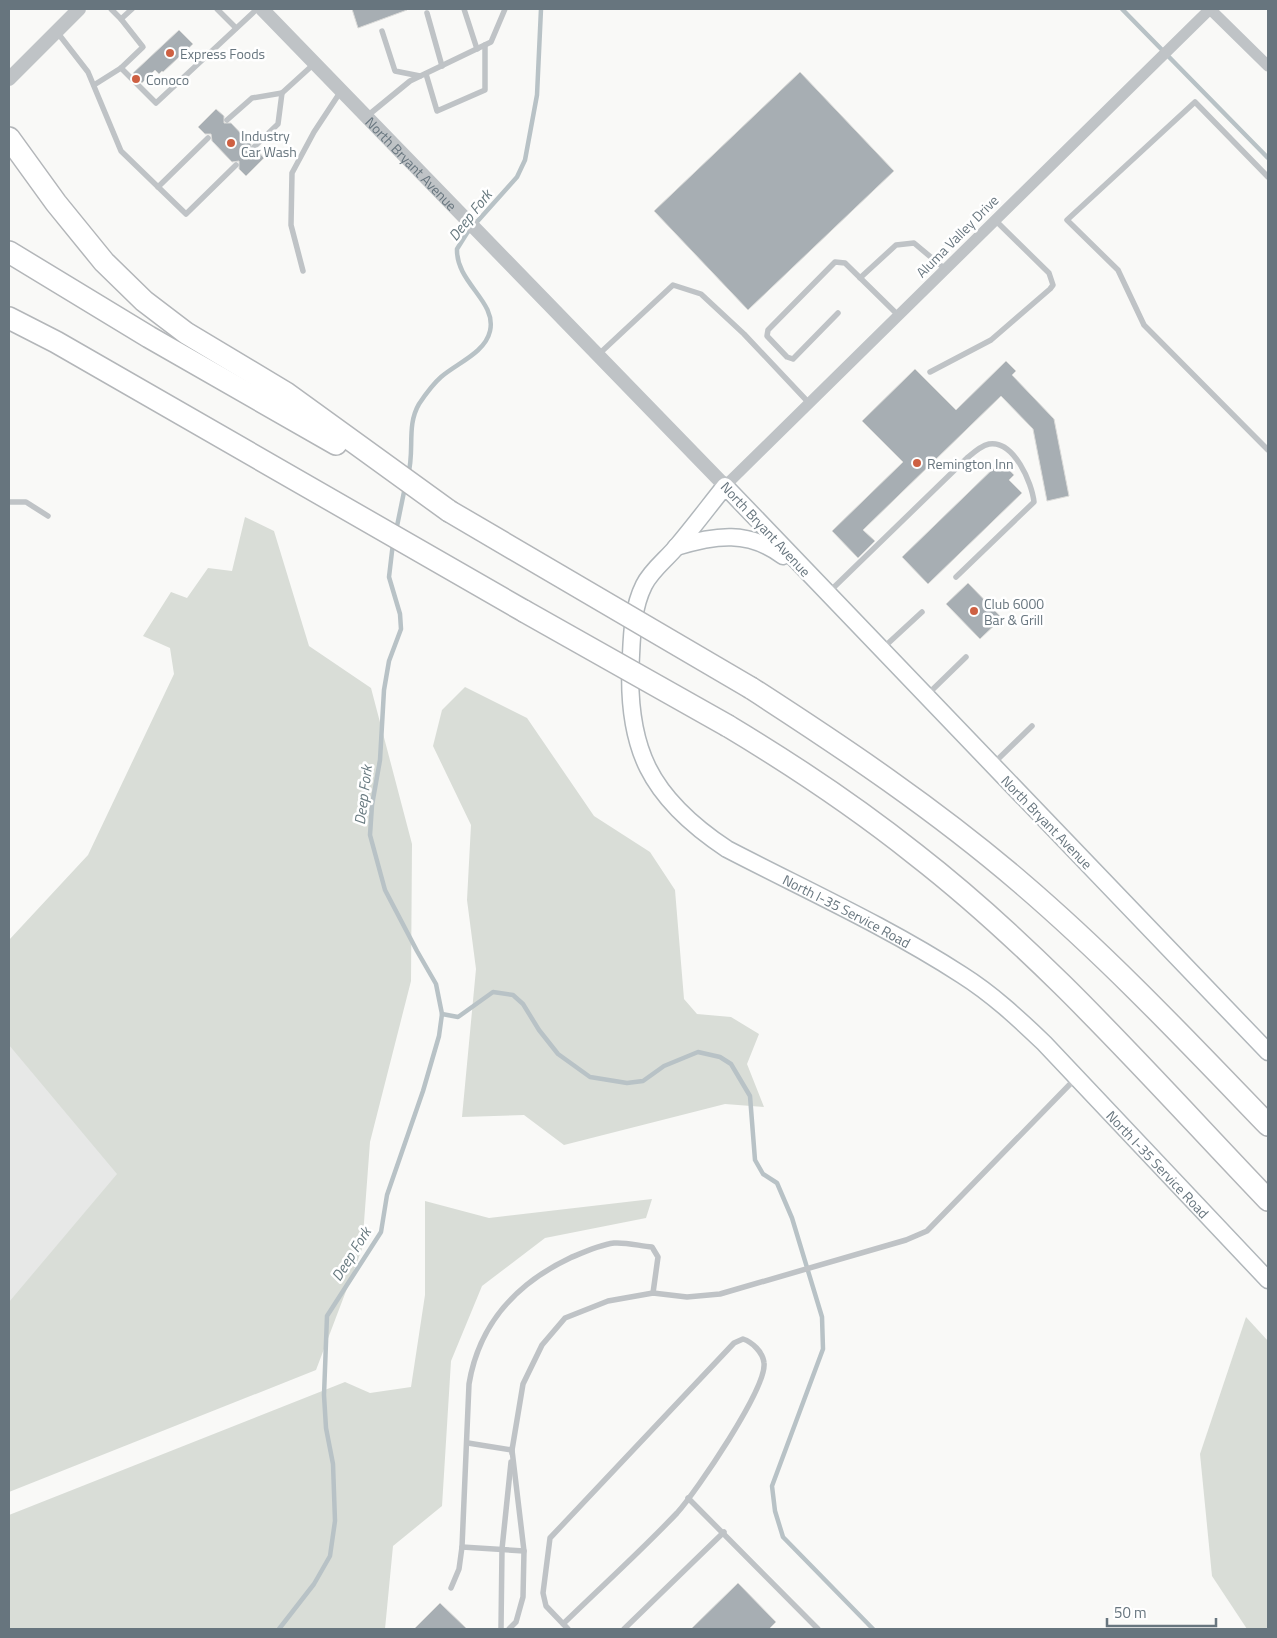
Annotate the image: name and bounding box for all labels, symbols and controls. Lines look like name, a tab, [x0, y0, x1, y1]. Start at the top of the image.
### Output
place label: Express Foods	[180, 43, 265, 64]
marker: Express Foods	[164, 47, 176, 59]
place label: Conoco	[146, 69, 189, 90]
marker: Conoco	[130, 73, 142, 85]
street label: North Bryant Avenue	[361, 112, 462, 215]
place label: Industry Car Wash	[241, 125, 297, 162]
marker: Industry Car Wash	[225, 137, 237, 149]
water label: Deep Fork	[443, 183, 499, 246]
street label: Aluma Valley Drive	[911, 190, 1003, 282]
place label: Remington Inn	[927, 453, 1013, 474]
marker: Remington Inn	[911, 457, 923, 469]
street label: North Bryant Avenue	[716, 477, 816, 581]
place label: Club 6000 Bar & Grill	[984, 593, 1044, 630]
marker: Club 6000 Bar & Grill	[968, 605, 980, 617]
water label: Deep Fork	[348, 762, 378, 826]
street label: North Bryant Avenue	[997, 770, 1097, 874]
street label: North I-35 Service Road	[779, 869, 915, 952]
street label: North I-35 Service Road	[1102, 1105, 1214, 1222]
water label: Deep Fork	[325, 1221, 378, 1285]
scale bar	[1107, 1596, 1216, 1628]
text: 50 m	[1114, 1601, 1147, 1624]

